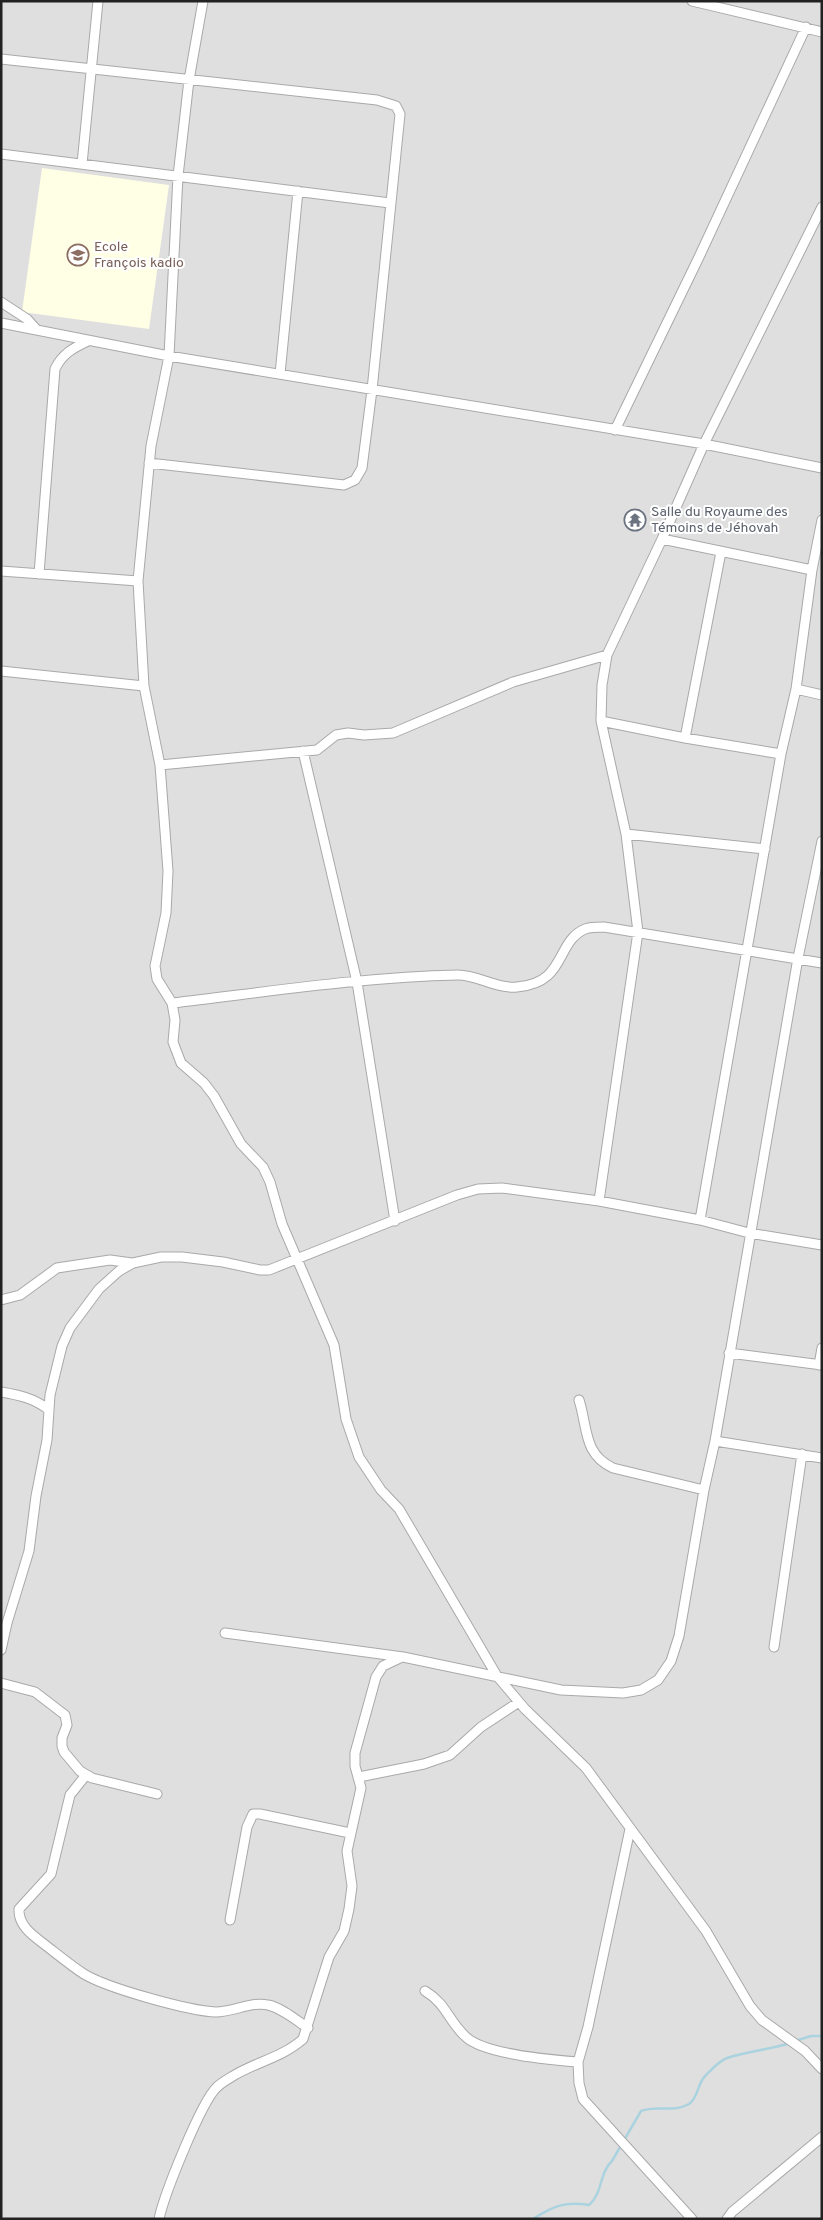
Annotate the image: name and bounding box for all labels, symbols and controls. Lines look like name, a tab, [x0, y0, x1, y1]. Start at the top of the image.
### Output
place label: Ecole François kadio	[94, 239, 184, 272]
school or university icon: Ecole François kadio	[66, 243, 90, 267]
place label: Salle du Royaume des Témoins de Jéhovah	[651, 504, 788, 537]
temple icon: Salle du Royaume des Témoins de Jéhovah	[623, 508, 647, 532]

